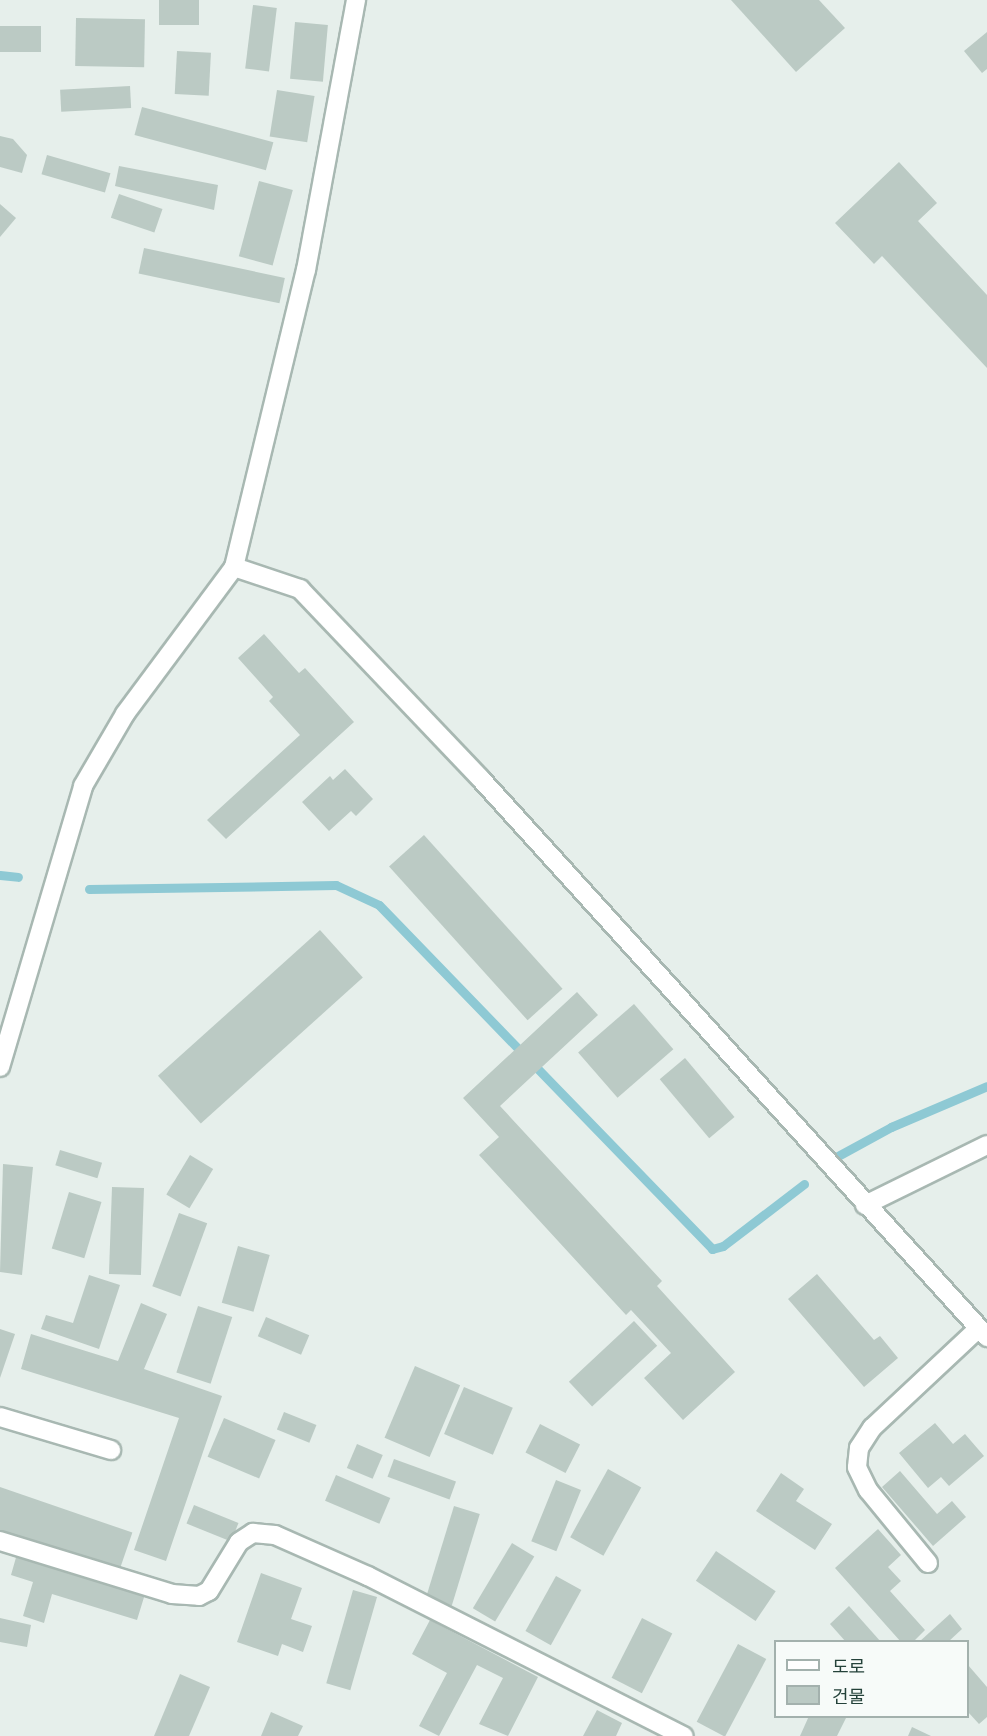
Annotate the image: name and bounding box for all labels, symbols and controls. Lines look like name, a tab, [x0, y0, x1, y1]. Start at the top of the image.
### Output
legend	[774, 1640, 969, 1718]
text: 도로	[832, 1656, 865, 1677]
text: 건물	[832, 1686, 865, 1707]

